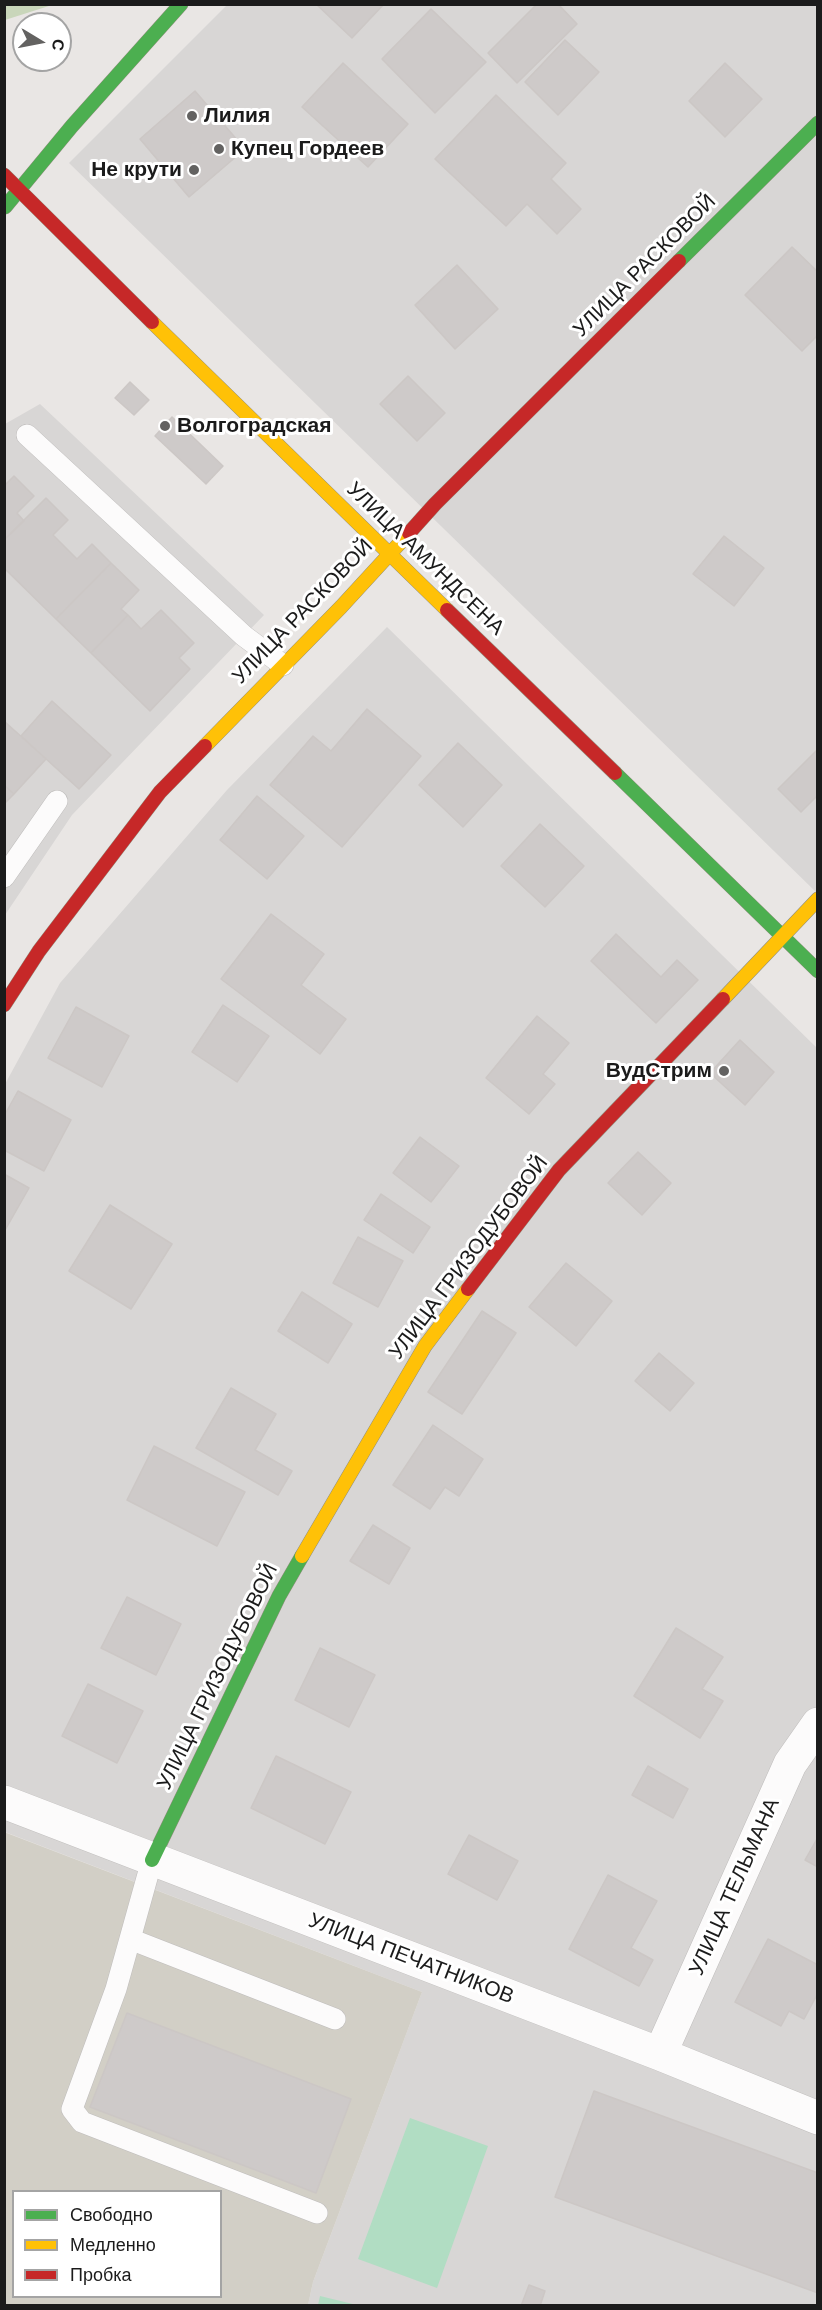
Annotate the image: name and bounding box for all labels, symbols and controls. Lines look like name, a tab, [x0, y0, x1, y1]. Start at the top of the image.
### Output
north arrow	[12, 12, 72, 72]
text: С	[49, 38, 68, 52]
place label: Лилия	[204, 103, 270, 129]
marker: Лилия	[185, 109, 199, 123]
place label: Купец Гордеев	[231, 136, 384, 162]
marker: Купец Гордеев	[212, 142, 226, 156]
place label: Не крути	[91, 157, 182, 183]
marker: Не крути	[187, 163, 201, 177]
street label: УЛИЦА РАСКОВОЙ	[568, 189, 722, 343]
place label: Волгоградская	[177, 413, 332, 439]
marker: Волгоградская	[158, 419, 172, 433]
street label: УЛИЦА АМУНДСЕНА	[341, 477, 509, 641]
street label: УЛИЦА РАСКОВОЙ	[228, 534, 378, 690]
place label: ВудСтрим	[606, 1058, 712, 1084]
marker: ВудСтрим	[717, 1064, 731, 1078]
street label: УЛИЦА ГРИЗОДУБОВОЙ	[384, 1151, 554, 1365]
street label: УЛИЦА ГРИЗОДУБОВОЙ	[152, 1560, 284, 1794]
street label: УЛИЦА ТЕЛЬМАНА	[685, 1794, 785, 1980]
street label: УЛИЦА ПЕЧАТНИКОВ	[305, 1908, 517, 2010]
legend	[12, 2190, 222, 2298]
text: Свободно	[70, 2205, 153, 2225]
text: Медленно	[70, 2235, 156, 2255]
text: Пробка	[70, 2265, 132, 2285]

